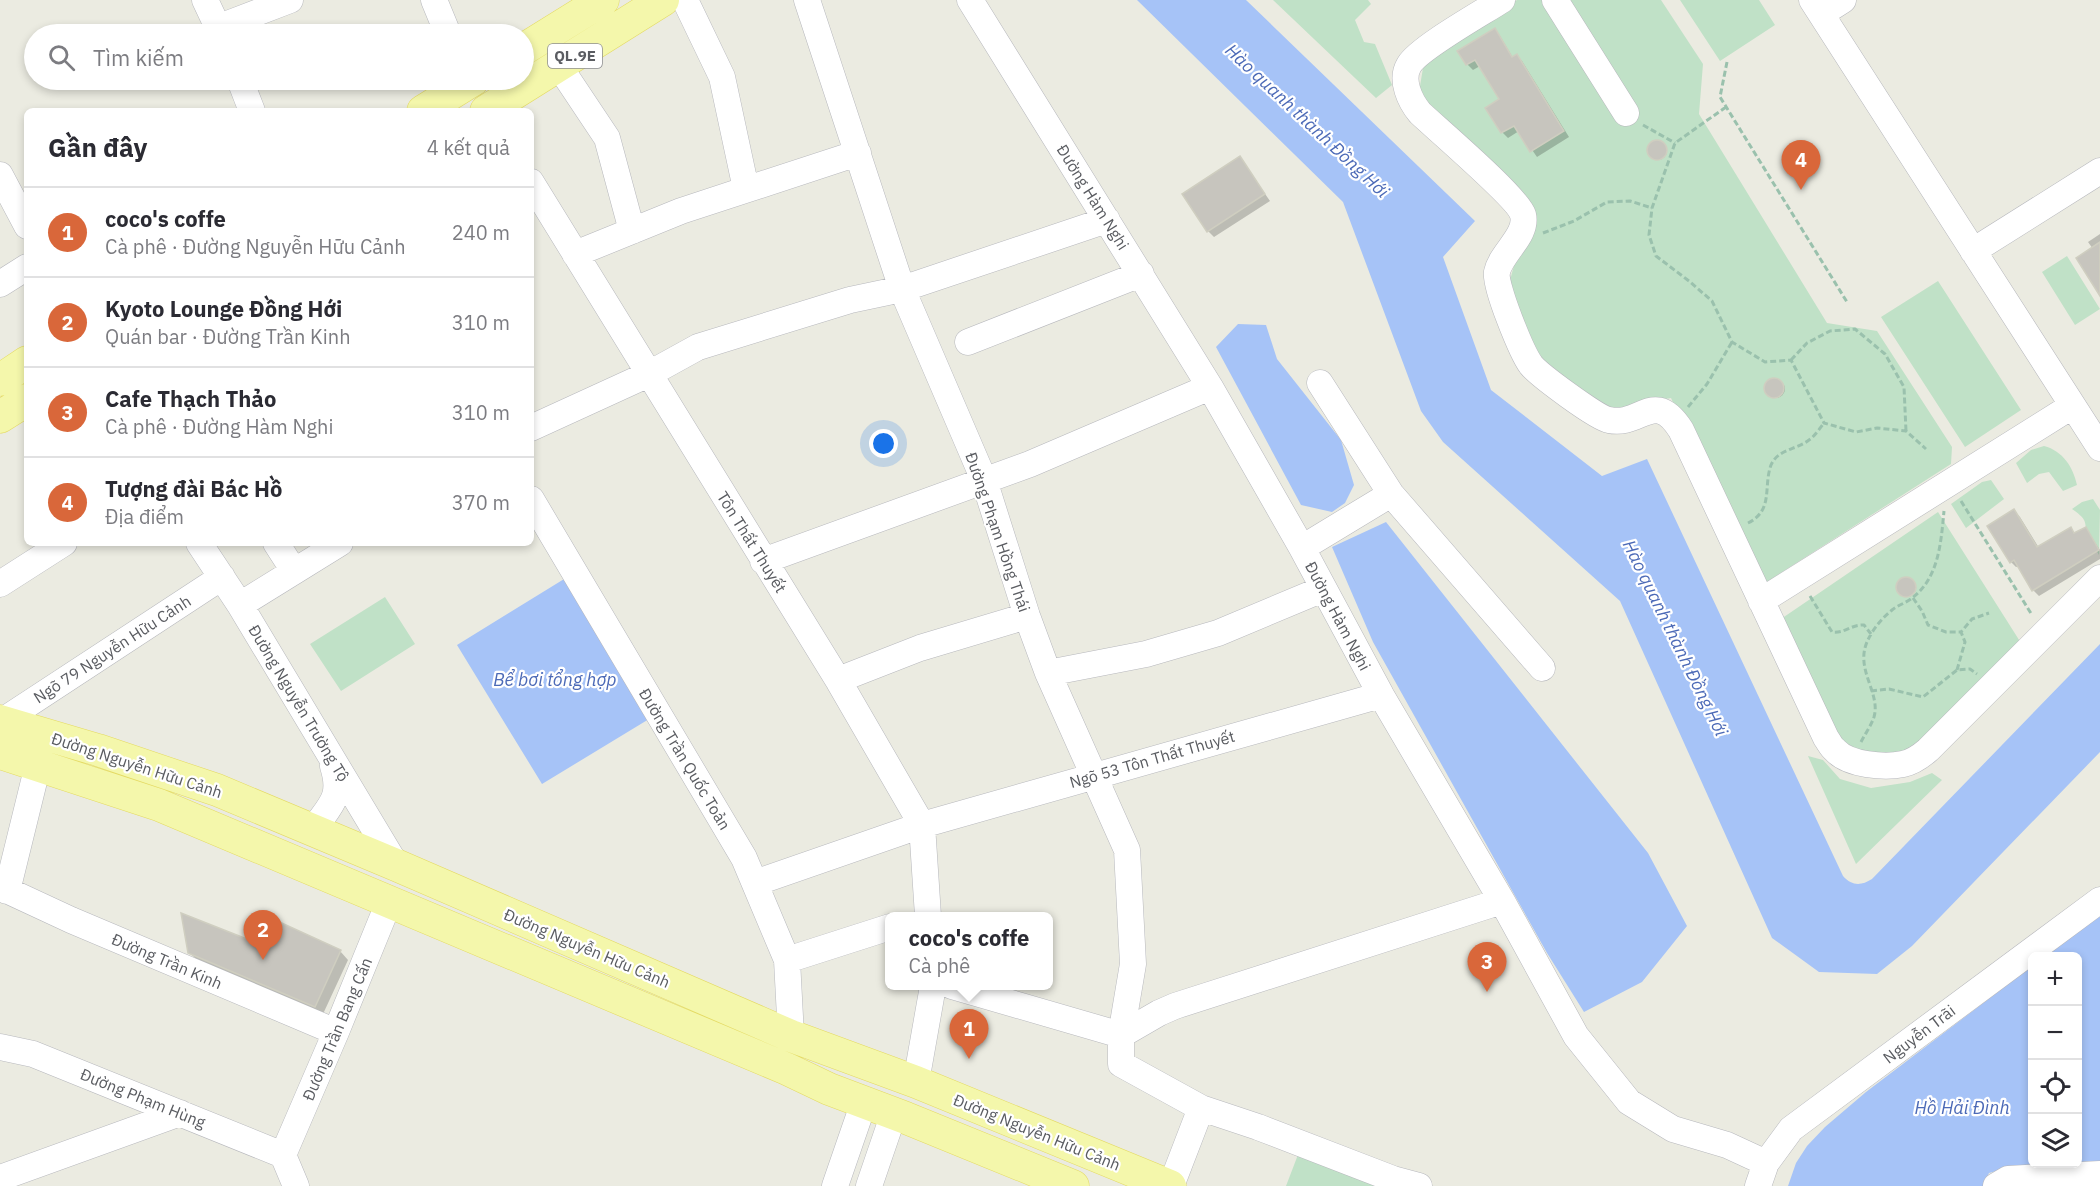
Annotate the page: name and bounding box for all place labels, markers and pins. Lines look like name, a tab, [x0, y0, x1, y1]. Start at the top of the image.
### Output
pin: 4	[1782, 140, 1820, 190]
pin: 2	[244, 910, 282, 960]
pin: 3	[1468, 942, 1506, 992]
pin: 1	[950, 1010, 988, 1059]

